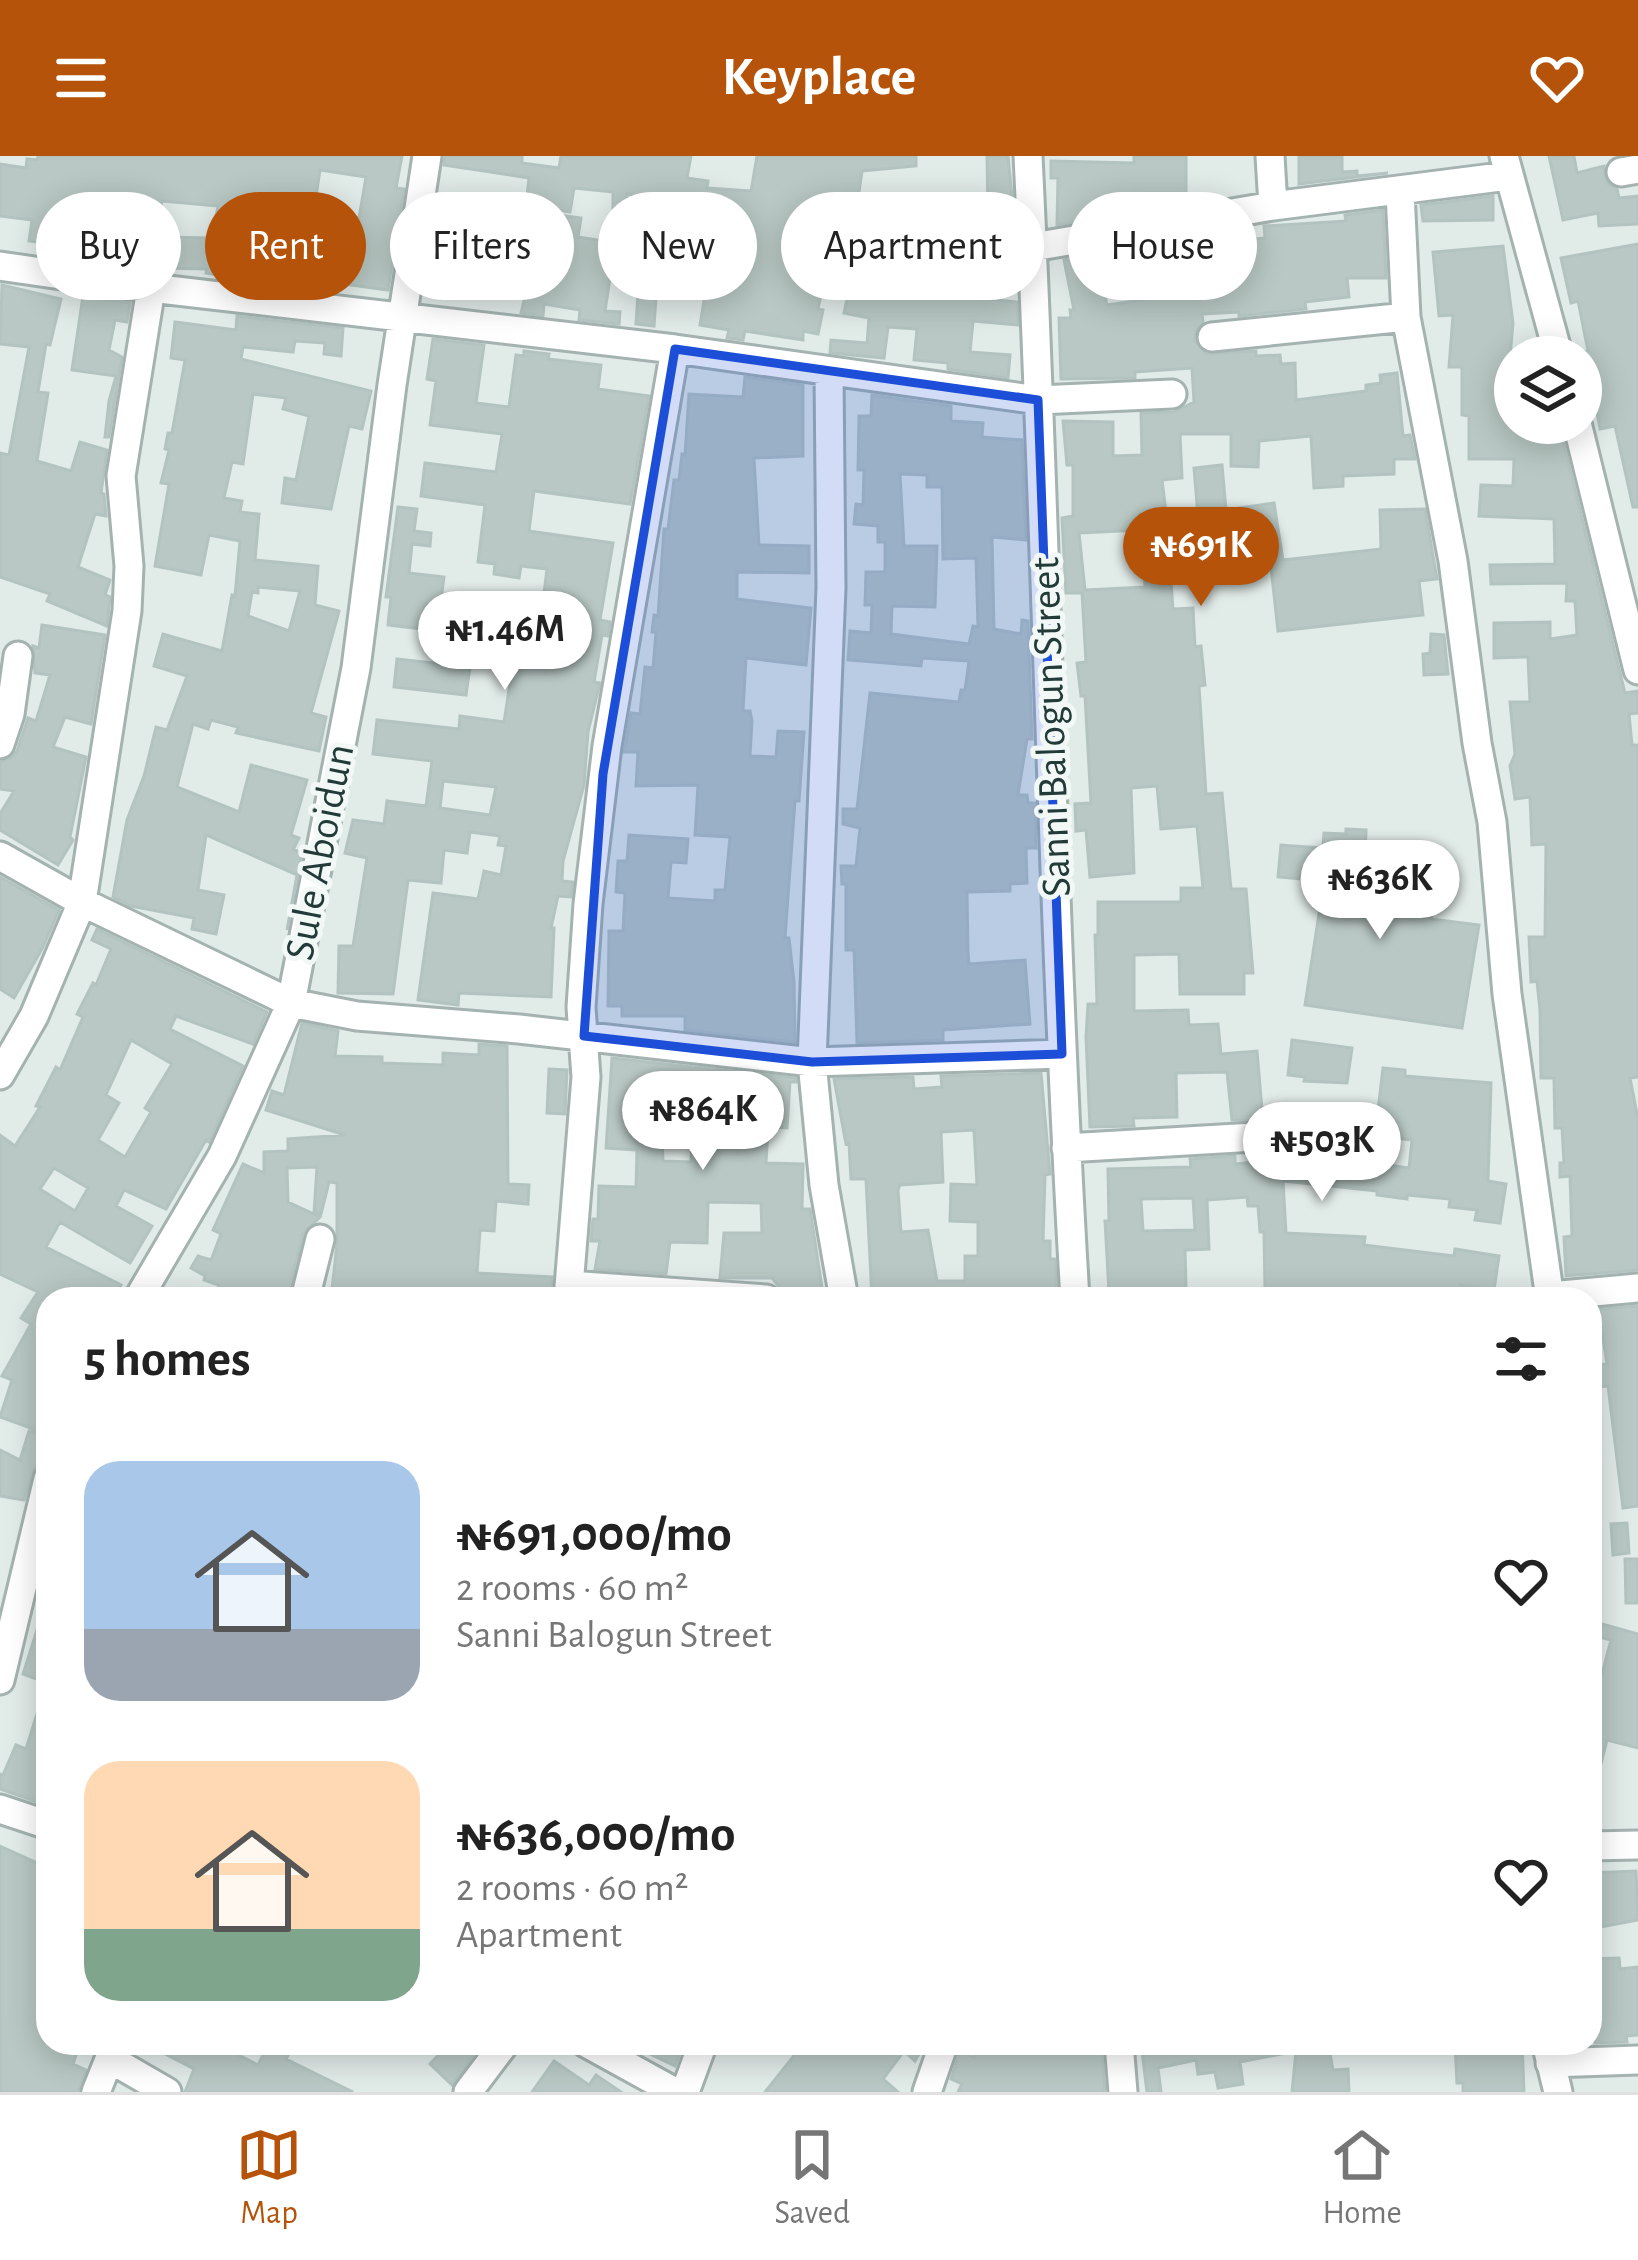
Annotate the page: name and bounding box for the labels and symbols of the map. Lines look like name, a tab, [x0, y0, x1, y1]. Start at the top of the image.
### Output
pin: ₦691K	[1117, 507, 1285, 609]
street label: Sanni Balogun Street	[1024, 556, 1078, 898]
pin: ₦1.46M	[407, 591, 603, 693]
street label: Sule Aboidun	[278, 741, 362, 963]
pin: ₦636K	[1296, 840, 1464, 942]
pin: ₦864K	[619, 1071, 787, 1173]
pin: ₦503K	[1238, 1102, 1406, 1204]

